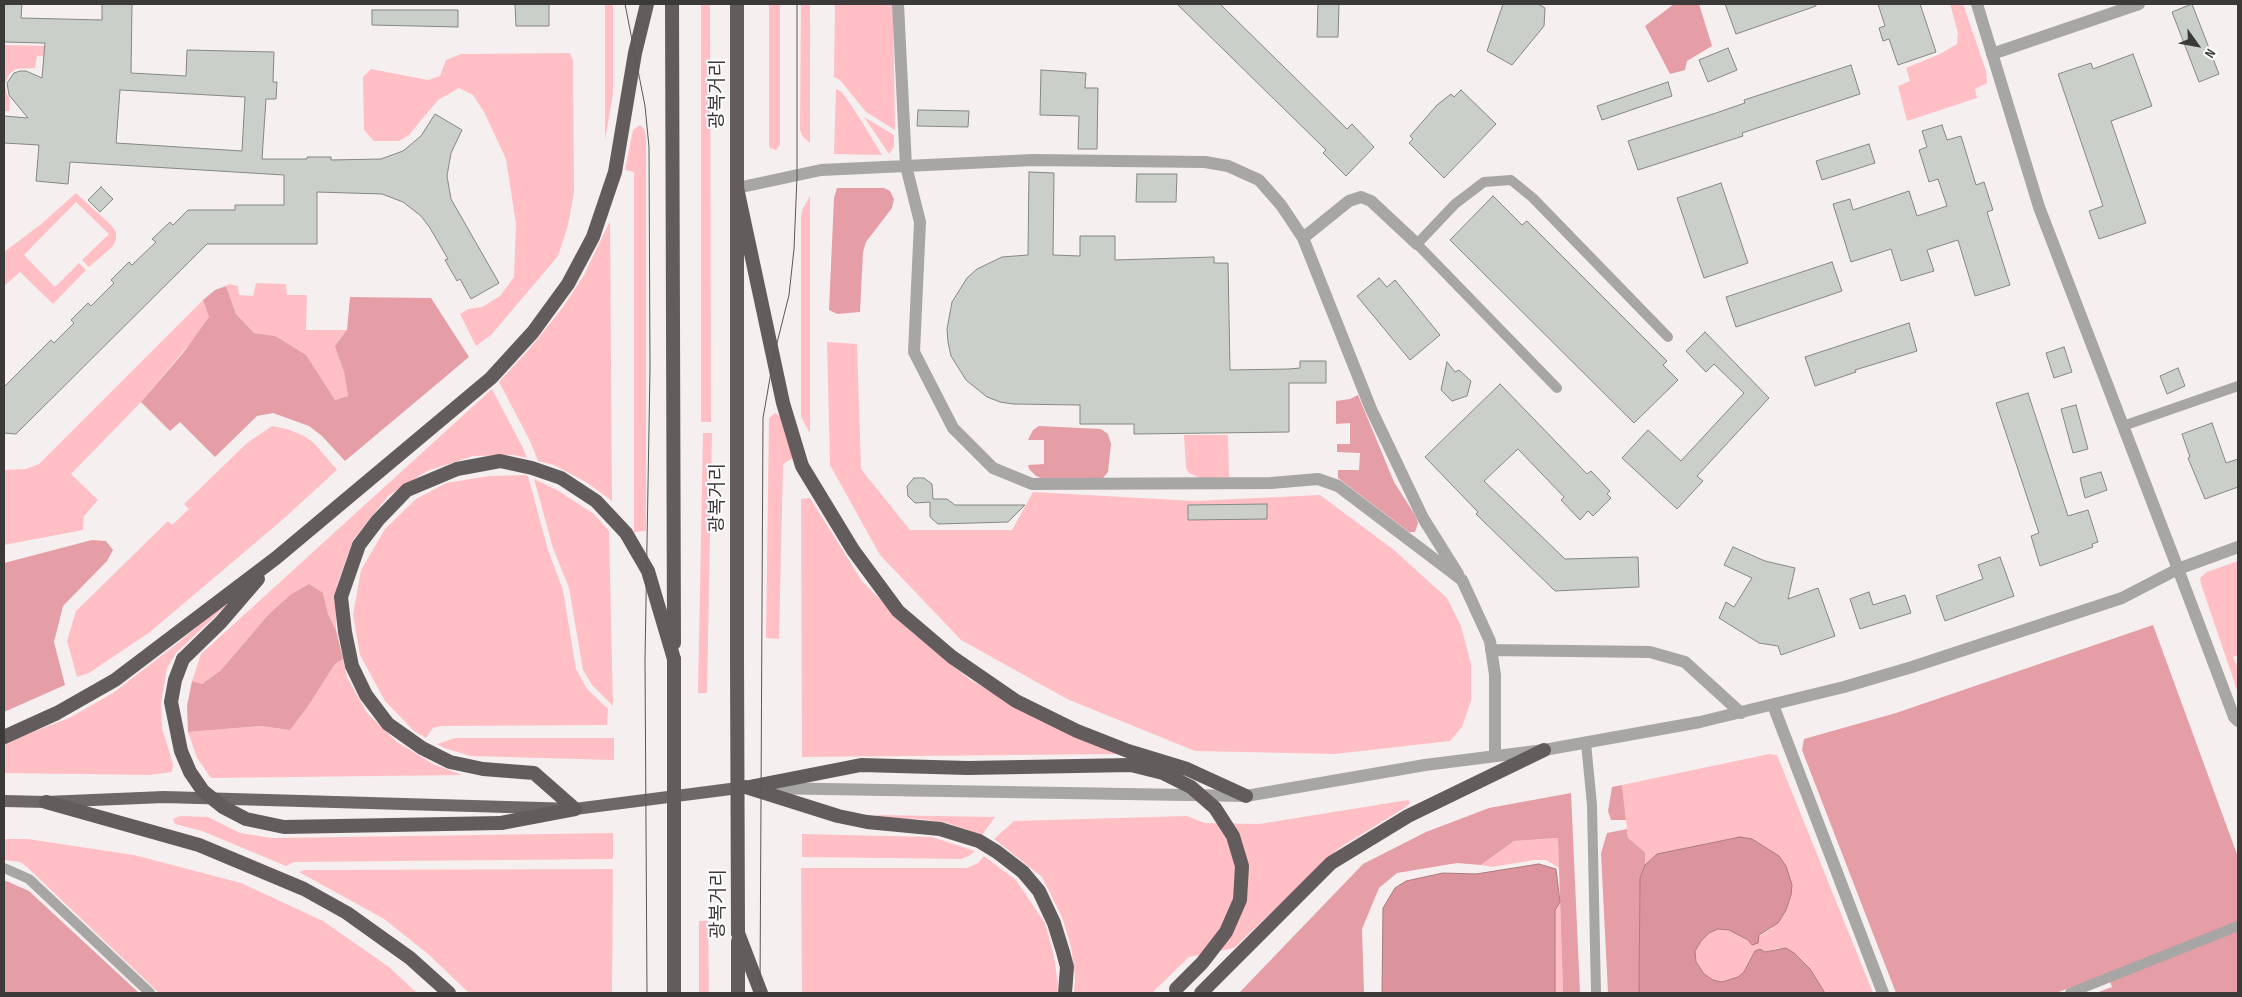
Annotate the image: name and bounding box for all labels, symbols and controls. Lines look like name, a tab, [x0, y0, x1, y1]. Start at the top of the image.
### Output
north arrow	[2172, 20, 2222, 70]
text: N	[2201, 46, 2219, 61]
street label: 광복거리	[707, 59, 729, 129]
street label: 광복거리	[707, 463, 729, 533]
street label: 광복거리	[708, 869, 730, 939]

